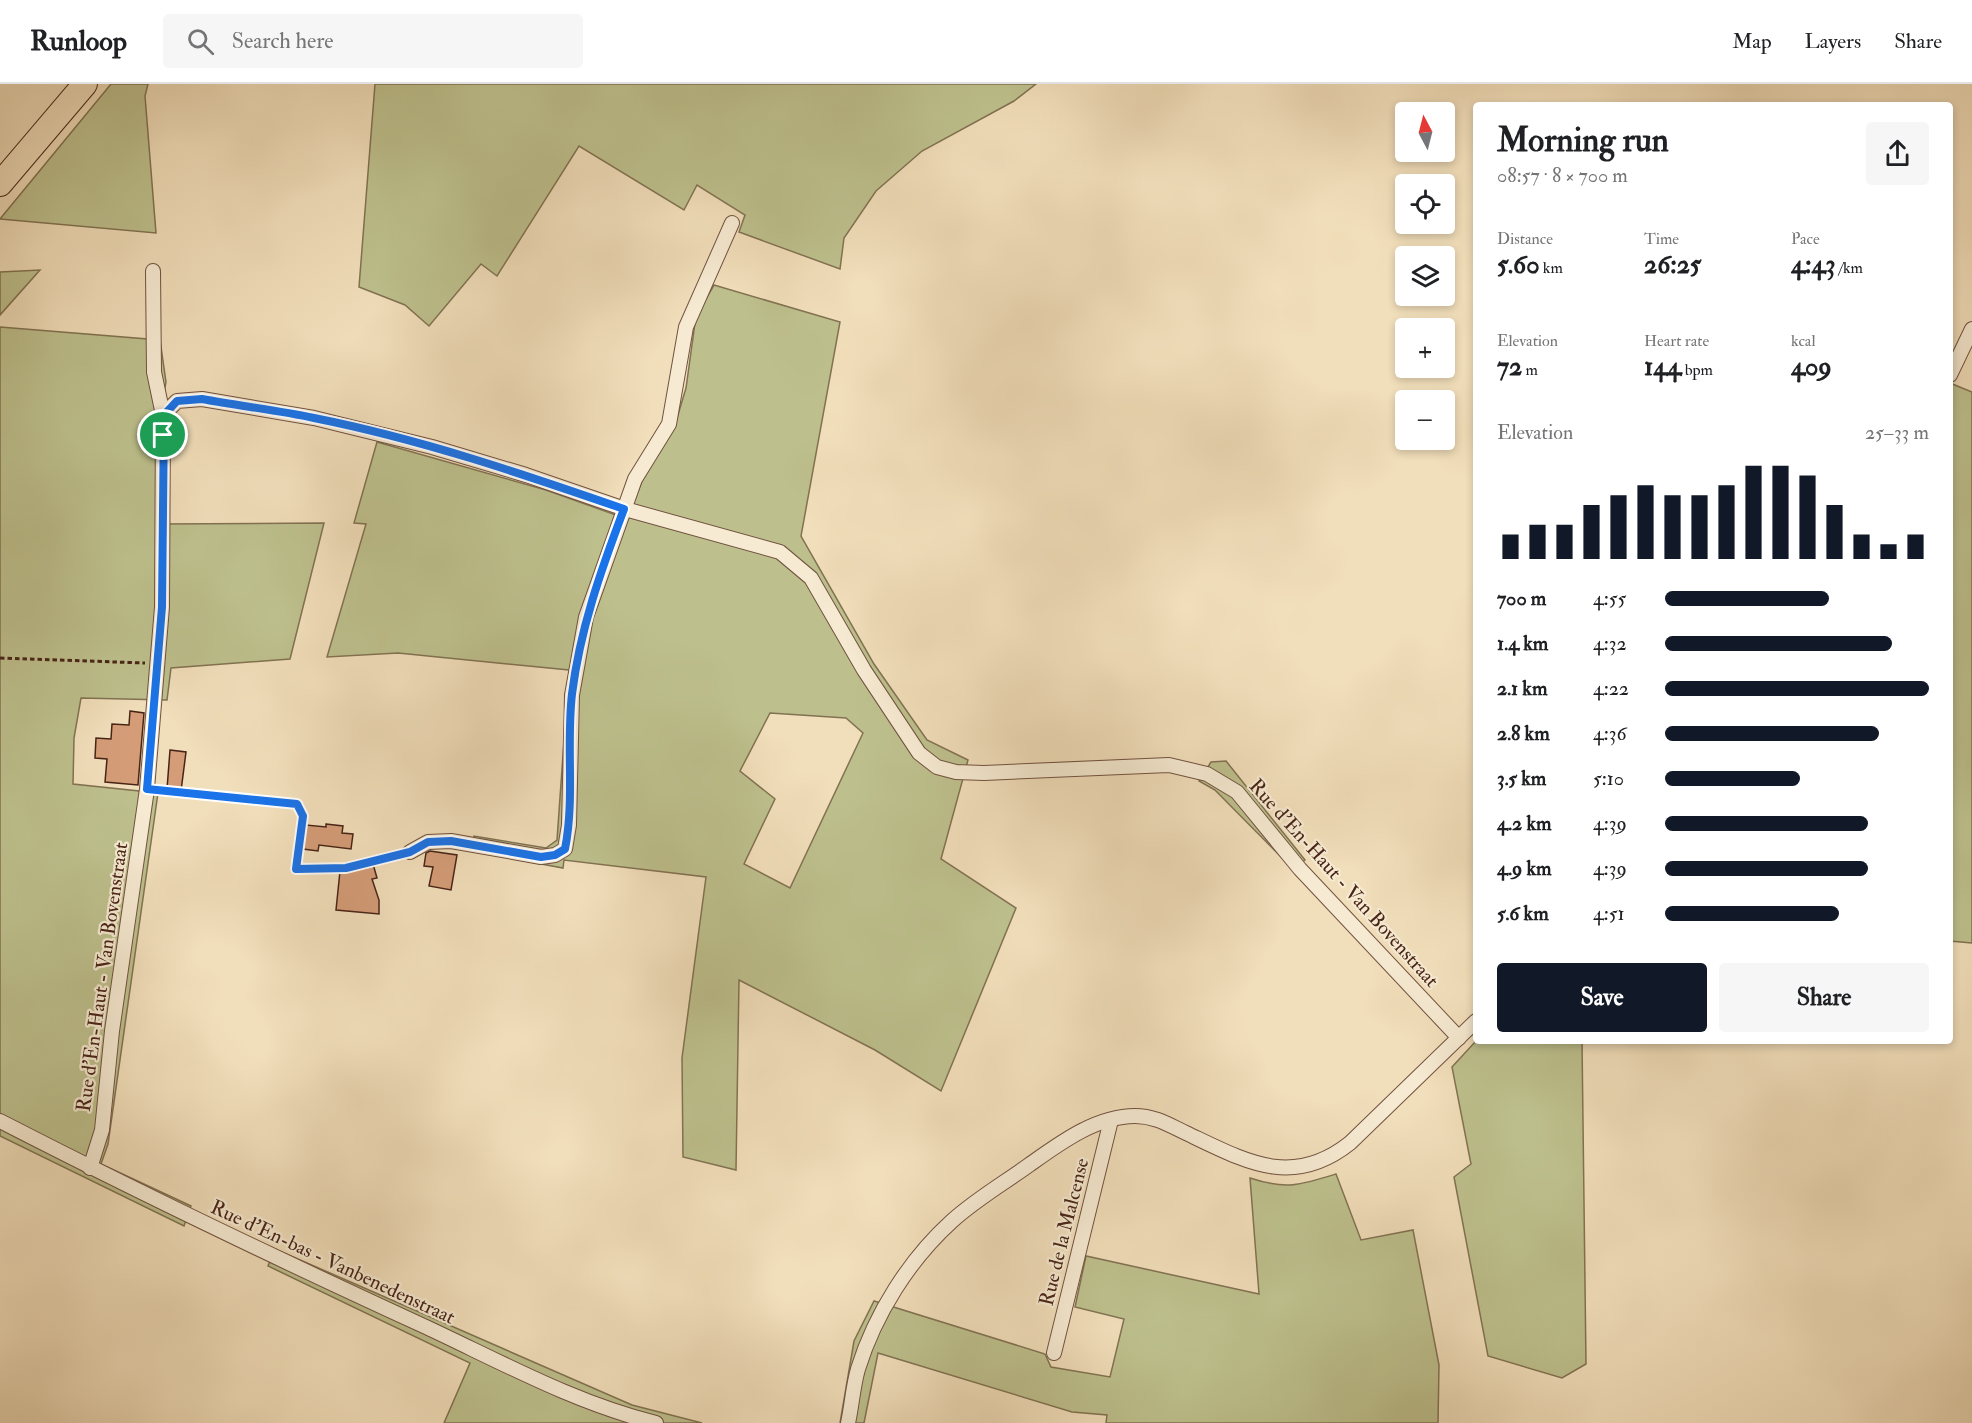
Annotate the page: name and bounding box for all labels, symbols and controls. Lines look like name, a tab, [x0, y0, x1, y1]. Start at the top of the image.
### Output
search box	[163, 14, 583, 68]
text: Runloop	[30, 24, 127, 59]
icon: search	[184, 25, 217, 58]
text: Search here	[232, 27, 334, 55]
text: Map	[1732, 28, 1772, 55]
text: Layers	[1805, 28, 1861, 55]
text: Share	[1894, 28, 1942, 55]
north arrow	[1395, 102, 1455, 162]
map controls	[1395, 102, 1455, 450]
text: Morning run	[1497, 120, 1669, 161]
button: share	[1866, 122, 1929, 185]
text: 08:57 · 8 × 700 m	[1497, 163, 1628, 188]
button: locate	[1395, 174, 1455, 234]
text: Distance	[1497, 229, 1553, 249]
text: Time	[1644, 229, 1679, 249]
text: Pace	[1791, 229, 1820, 249]
button: layers	[1395, 246, 1455, 306]
text: 5.60	[1497, 249, 1539, 281]
text: 26:25	[1644, 249, 1701, 281]
text: 4:43	[1791, 249, 1835, 281]
text: km	[1539, 258, 1563, 278]
text: /km	[1835, 258, 1863, 278]
button: +	[1395, 318, 1455, 378]
text: Elevation	[1497, 331, 1558, 351]
text: Heart rate	[1644, 331, 1709, 351]
text: kcal	[1791, 331, 1816, 351]
text: 72	[1497, 351, 1522, 383]
text: 144	[1644, 351, 1681, 383]
text: 409	[1791, 351, 1832, 383]
text: m	[1522, 360, 1538, 380]
text: bpm	[1681, 360, 1713, 380]
button: −	[1395, 390, 1455, 450]
pin	[137, 409, 188, 460]
icon: arrive	[146, 418, 179, 451]
text: Elevation	[1497, 420, 1573, 445]
text: 25–33 m	[1865, 420, 1929, 445]
text: 700 m	[1497, 586, 1546, 611]
text: 4:55	[1593, 586, 1626, 611]
text: 1.4 km	[1497, 631, 1548, 656]
text: 4:32	[1593, 631, 1627, 656]
text: 2.1 km	[1497, 676, 1547, 701]
text: 4:22	[1593, 676, 1629, 701]
text: 2.8 km	[1497, 721, 1550, 746]
text: 4:36	[1593, 721, 1627, 746]
text: 3.5 km	[1497, 766, 1546, 791]
text: 5:10	[1593, 766, 1624, 791]
street label: Rue d'En-Haut - Van Bovenstraat	[1244, 774, 1445, 993]
text: 4.2 km	[1497, 811, 1551, 836]
text: 4:39	[1593, 811, 1627, 836]
street label: Rue d'En-Haut - Van Bovenstraat	[71, 840, 133, 1113]
text: 4.9 km	[1497, 856, 1552, 881]
text: 4:39	[1593, 856, 1627, 881]
text: 5.6 km	[1497, 901, 1549, 926]
text: 4:51	[1593, 901, 1625, 926]
button: Save	[1497, 963, 1707, 1032]
button: Share	[1719, 963, 1929, 1032]
street label: Rue de la Malcense	[1034, 1155, 1094, 1309]
street label: Rue d'En-bas - Vanbenedenstraat	[207, 1194, 460, 1330]

